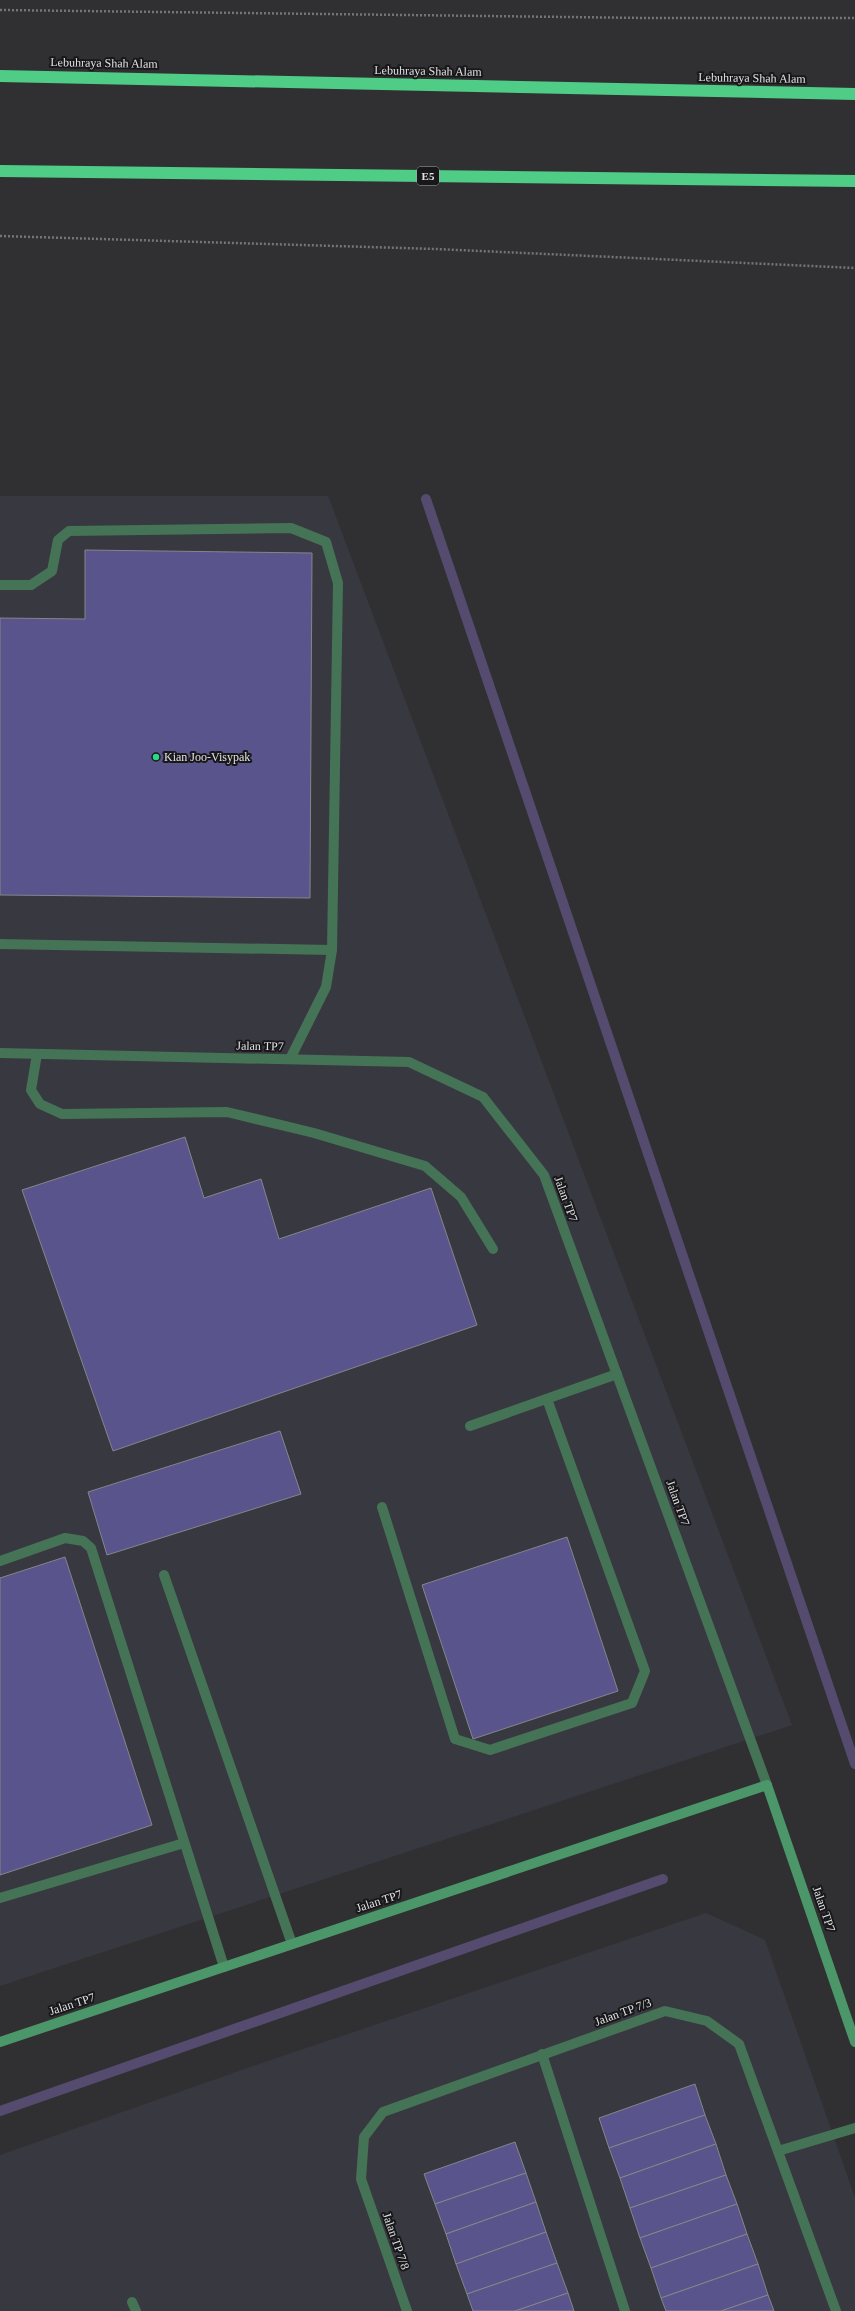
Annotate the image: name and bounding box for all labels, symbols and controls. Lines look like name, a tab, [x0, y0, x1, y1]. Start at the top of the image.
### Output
street label: Lebuhraya Shah Alam	[50, 55, 158, 71]
street label: Lebuhraya Shah Alam	[374, 63, 482, 79]
street label: Lebuhraya Shah Alam	[698, 70, 806, 86]
road number: E5	[417, 167, 439, 185]
place label: Kian Joo-Visypak	[164, 750, 250, 764]
marker: Kian Joo-Visypak	[151, 752, 161, 762]
street label: Jalan TP7	[236, 1039, 284, 1053]
street label: Jalan TP7	[551, 1174, 581, 1224]
street label: Jalan TP7	[663, 1478, 693, 1528]
street label: Jalan TP7	[810, 1884, 838, 1934]
street label: Jalan TP7	[354, 1887, 404, 1915]
street label: Jalan TP7	[47, 1990, 97, 2018]
street label: Jalan TP 7/3	[593, 1995, 653, 2029]
street label: Jalan TP 7/8	[380, 2211, 412, 2271]

